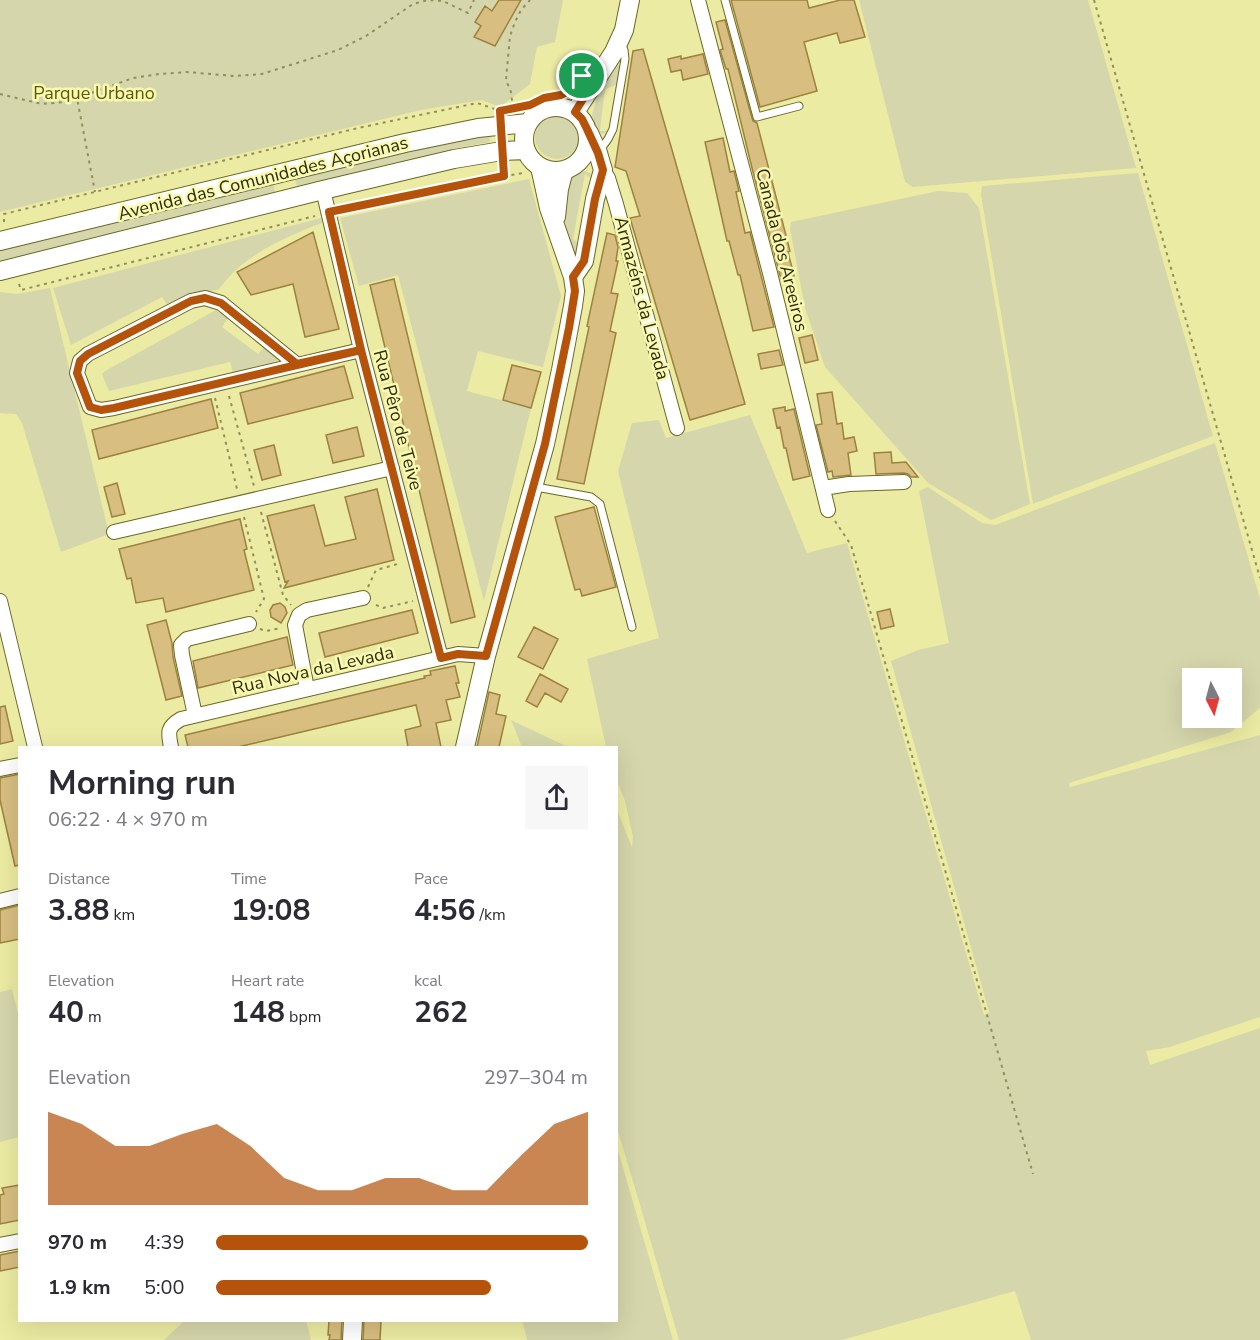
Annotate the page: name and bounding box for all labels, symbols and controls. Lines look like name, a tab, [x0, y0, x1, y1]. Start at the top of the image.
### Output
pin	[556, 50, 607, 101]
icon: arrive	[565, 59, 598, 92]
park label: Parque Urbano	[33, 81, 155, 105]
street label: Avenida das Comunidades Açorianas	[115, 130, 411, 226]
street label: Canada dos Areeiros	[750, 166, 814, 334]
street label: Armazéns da Levada	[609, 214, 675, 382]
street label: Rua Pêro de Teive	[368, 347, 428, 493]
street label: Rua Nova da Levada	[230, 640, 396, 700]
north arrow	[1182, 668, 1242, 728]
map controls	[1182, 668, 1242, 728]
text: Morning run	[48, 761, 236, 806]
button: share	[525, 766, 588, 829]
text: 06:22 · 4 × 970 m	[48, 806, 208, 833]
text: Distance	[48, 868, 110, 890]
text: Time	[231, 868, 267, 890]
text: Pace	[414, 868, 448, 890]
text: 3.88	[48, 890, 109, 931]
text: 19:08	[231, 890, 310, 931]
text: 4:56	[414, 890, 475, 931]
text: km	[109, 904, 135, 926]
text: /km	[475, 904, 506, 926]
text: Elevation	[48, 970, 114, 992]
text: Heart rate	[231, 970, 304, 992]
text: kcal	[414, 970, 442, 992]
text: 40	[48, 992, 84, 1033]
text: 148	[231, 992, 285, 1033]
text: 262	[414, 992, 468, 1033]
text: m	[84, 1006, 102, 1028]
text: bpm	[285, 1006, 321, 1028]
text: Elevation	[48, 1064, 131, 1091]
text: 297–304 m	[484, 1064, 588, 1091]
text: 970 m	[48, 1229, 107, 1256]
text: 4:39	[144, 1229, 185, 1256]
text: 1.9 km	[48, 1274, 111, 1301]
text: 5:00	[144, 1274, 185, 1301]

